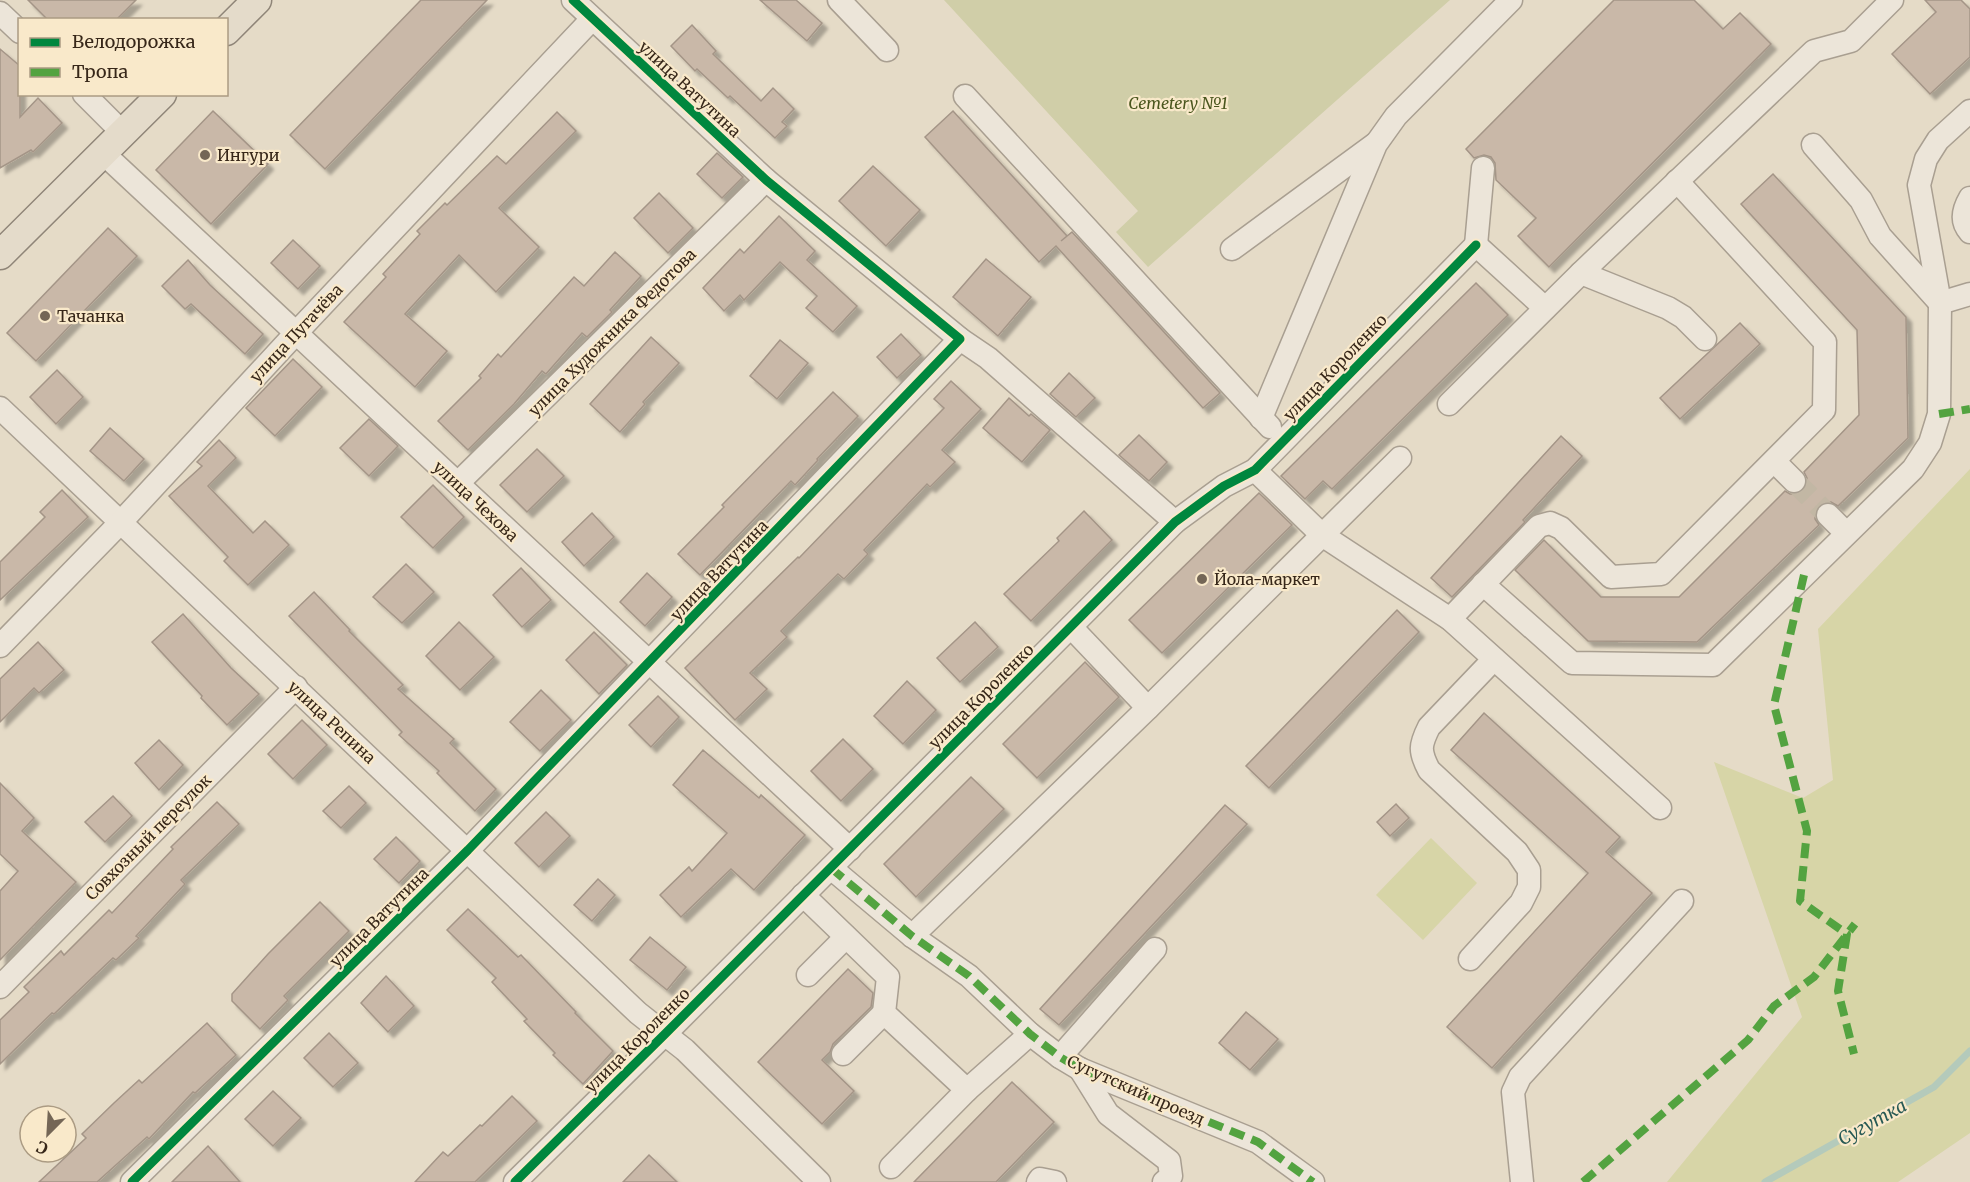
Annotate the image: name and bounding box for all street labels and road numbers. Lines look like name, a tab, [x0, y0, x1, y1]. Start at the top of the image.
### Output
street label: улица Ватутина	[635, 37, 745, 142]
street label: улица Художника Федотова	[524, 244, 700, 420]
street label: улица Пугачёва	[245, 279, 347, 386]
street label: улица Короленко	[1279, 310, 1391, 424]
street label: улица Чехова	[429, 457, 523, 546]
street label: улица Ватутина	[666, 515, 772, 624]
street label: улица Короленко	[924, 639, 1038, 753]
street label: улица Репина	[284, 676, 380, 768]
street label: Совхозный переулок	[81, 770, 215, 904]
street label: улица Ватутина	[325, 863, 433, 971]
street label: улица Короленко	[580, 983, 694, 1097]
street label: Сугутский проезд	[1064, 1051, 1208, 1129]

